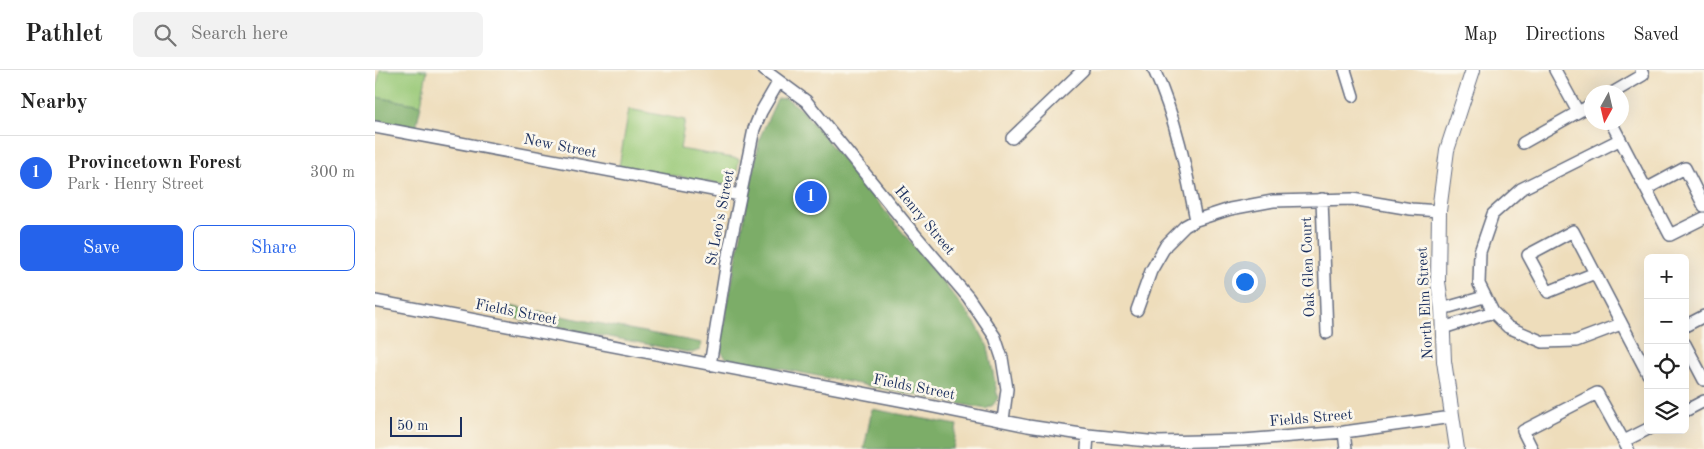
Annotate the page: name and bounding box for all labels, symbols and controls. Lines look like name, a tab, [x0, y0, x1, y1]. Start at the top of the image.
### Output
search box	[133, 12, 483, 57]
icon: search	[151, 21, 179, 49]
text: Pathlet	[25, 23, 103, 47]
text: Search here	[191, 25, 288, 44]
text: Map	[1464, 26, 1497, 44]
text: Directions	[1525, 26, 1605, 44]
text: Saved	[1633, 26, 1679, 44]
north arrow	[1584, 85, 1629, 130]
text: Nearby	[20, 92, 88, 113]
street label: New Street	[522, 133, 598, 161]
text: Provincetown Forest	[67, 154, 242, 173]
text: 1	[31, 165, 41, 181]
text: 300 m	[310, 165, 355, 181]
street label: St Leo's Street	[704, 169, 738, 267]
text: Park · Henry Street	[67, 177, 204, 193]
pin: 1	[795, 178, 827, 216]
street label: Henry Street	[891, 184, 957, 258]
street label: Oak Glen Court	[1300, 216, 1318, 318]
button: Save	[20, 225, 183, 271]
button: Share	[193, 225, 355, 271]
street label: North Elm Street	[1416, 246, 1436, 360]
map controls	[1644, 254, 1689, 434]
button: +	[1644, 254, 1689, 299]
your location	[1232, 269, 1258, 295]
street label: Fields Street	[474, 298, 558, 328]
button: −	[1644, 299, 1689, 344]
button: locate	[1644, 344, 1689, 389]
street label: Fields Street	[872, 373, 956, 403]
button: layers	[1644, 389, 1689, 434]
street label: Fields Street	[1269, 408, 1353, 430]
scale bar	[390, 414, 463, 437]
text: 50 m	[397, 419, 428, 433]

